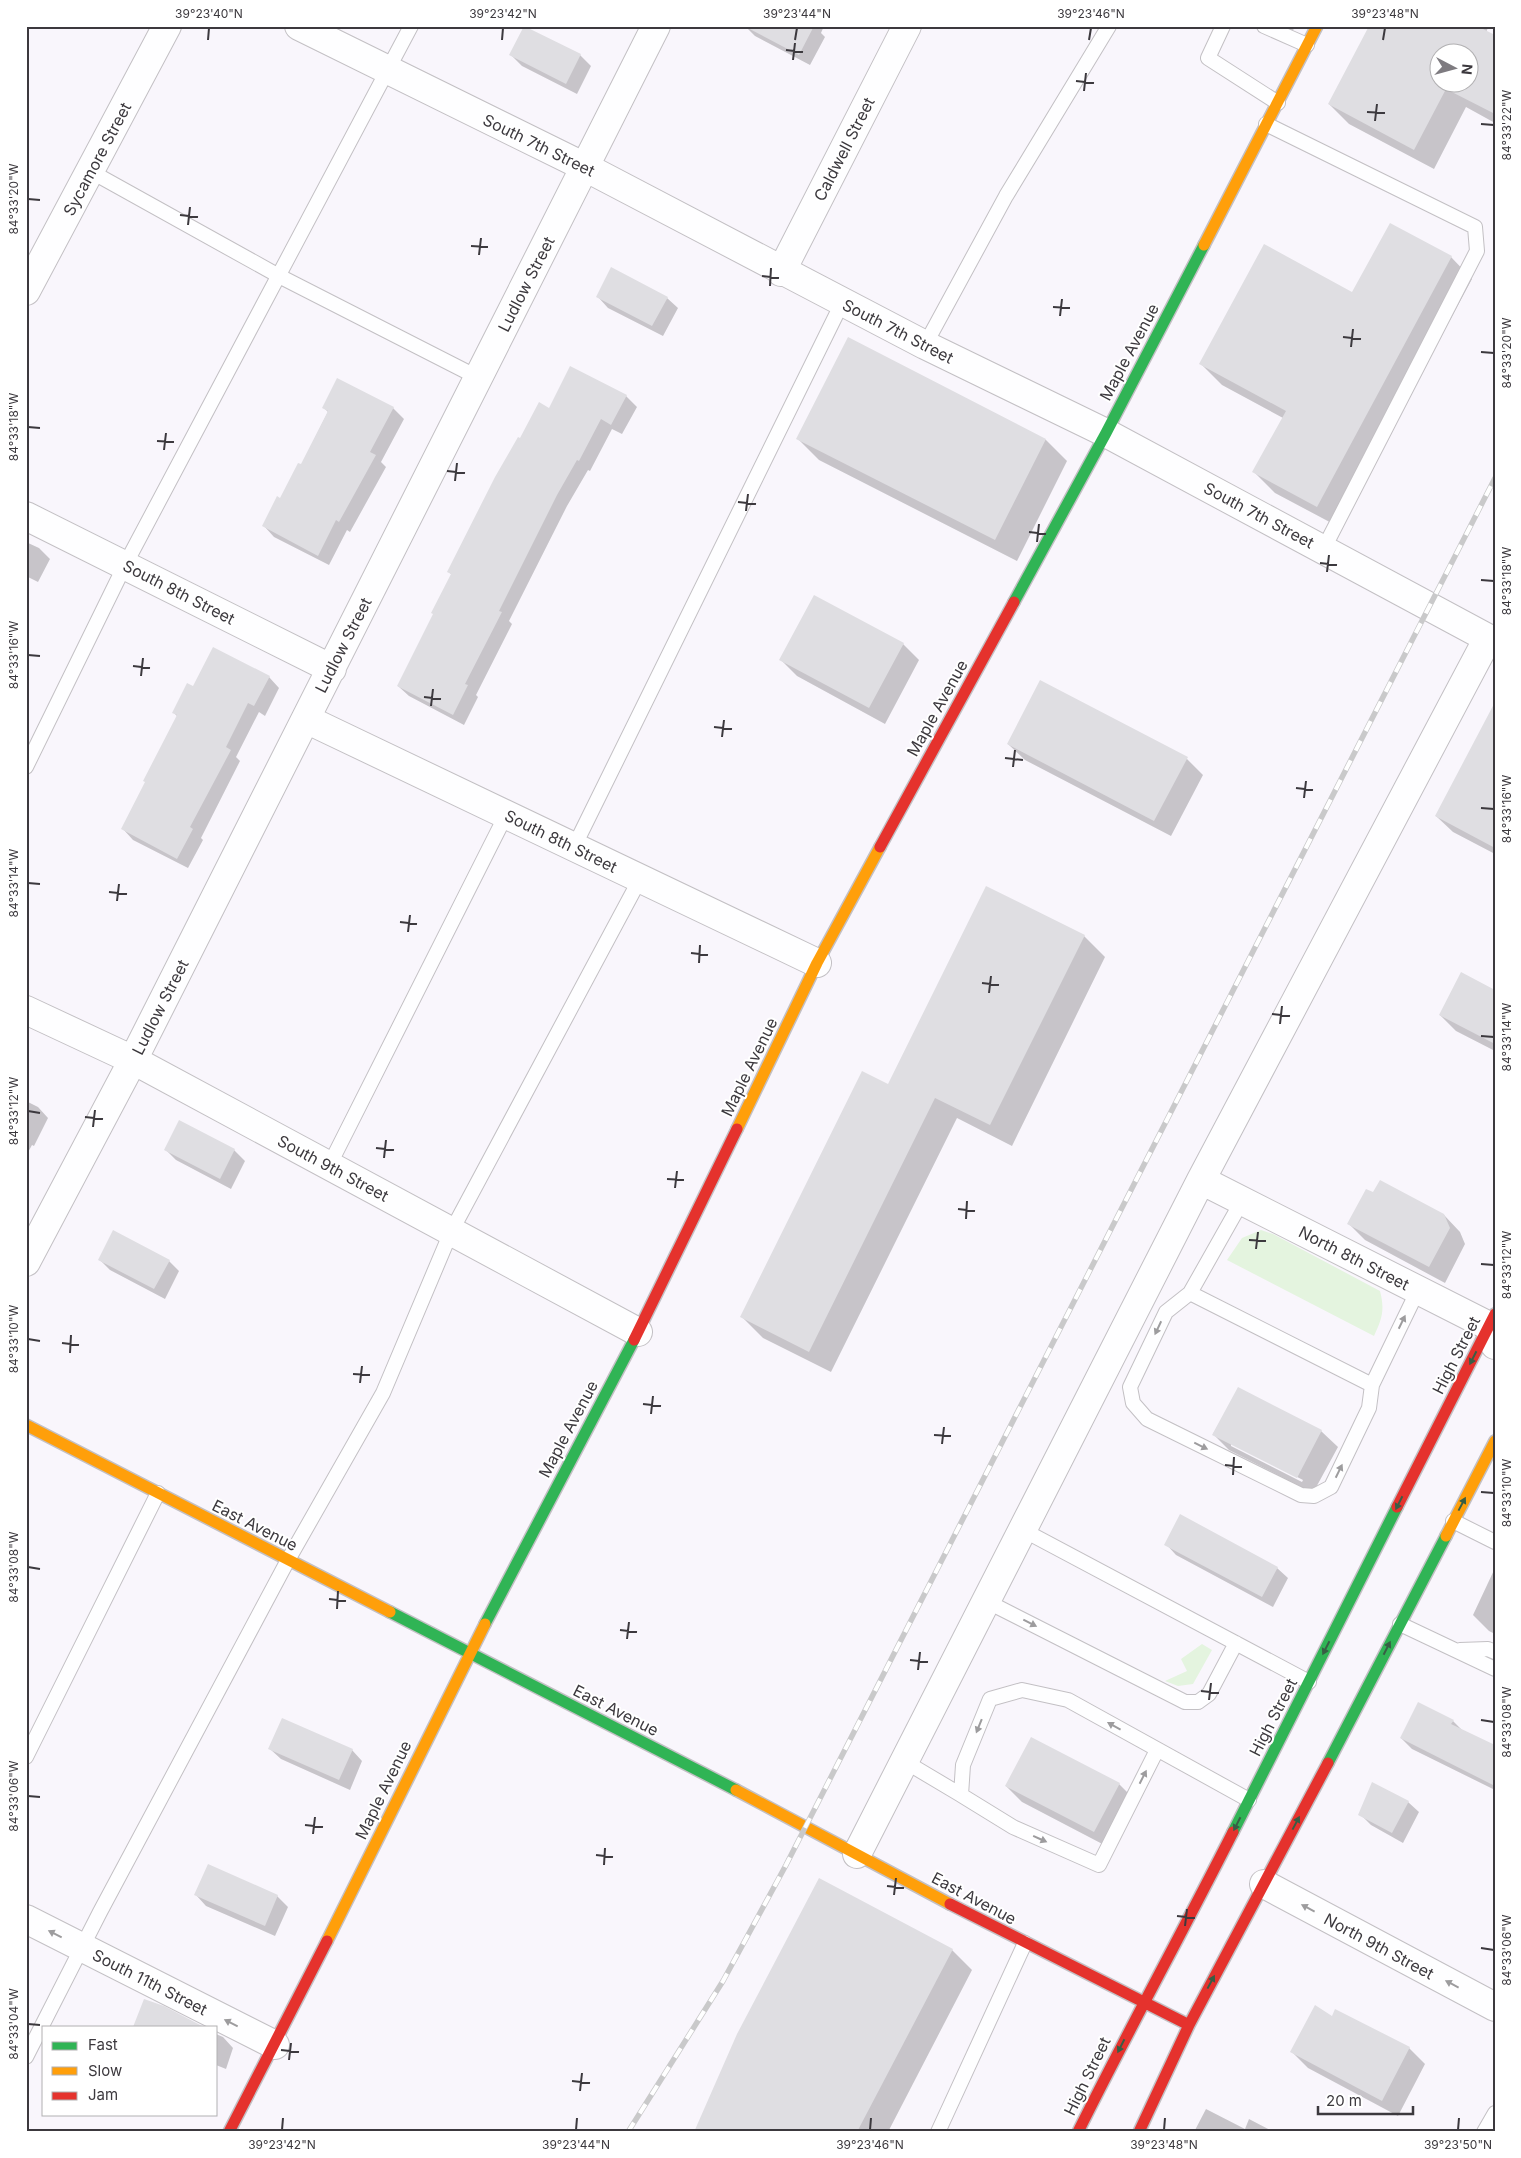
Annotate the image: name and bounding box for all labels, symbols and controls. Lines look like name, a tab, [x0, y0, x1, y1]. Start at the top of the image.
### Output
text: 39°23'40"N	[175, 6, 243, 21]
text: 39°23'42"N	[469, 6, 537, 21]
text: 39°23'44"N	[763, 6, 831, 21]
text: 39°23'46"N	[1057, 6, 1125, 21]
text: 39°23'48"N	[1351, 6, 1419, 21]
north arrow	[1428, 42, 1478, 92]
text: N	[1458, 63, 1476, 76]
text: 84°33'22"W	[1499, 89, 1514, 160]
street label: Caldwell Street	[809, 94, 879, 204]
street label: Sycamore Street	[59, 99, 135, 219]
street label: South 7th Street	[480, 109, 598, 181]
text: 84°33'20"W	[6, 163, 21, 235]
street label: Ludlow Street	[493, 233, 559, 335]
street label: South 7th Street	[839, 294, 957, 368]
street label: Maple Avenue	[1095, 300, 1163, 404]
text: 84°33'20"W	[1499, 317, 1514, 389]
text: 84°33'18"W	[6, 393, 21, 461]
street label: South 7th Street	[1200, 478, 1318, 552]
text: 84°33'18"W	[1499, 547, 1514, 615]
street label: South 8th Street	[120, 555, 238, 629]
street label: Ludlow Street	[310, 594, 376, 696]
text: 84°33'16"W	[6, 621, 21, 689]
street label: Maple Avenue	[902, 656, 972, 760]
text: 84°33'16"W	[1499, 775, 1514, 843]
street label: South 8th Street	[501, 805, 621, 877]
text: 84°33'14"W	[6, 848, 21, 917]
street label: Ludlow Street	[127, 956, 193, 1058]
text: 84°33'14"W	[1499, 1002, 1514, 1071]
street label: Maple Avenue	[717, 1014, 781, 1120]
text: 84°33'12"W	[6, 1077, 21, 1145]
street label: South 9th Street	[274, 1130, 392, 1206]
street label: North 8th Street	[1295, 1222, 1413, 1294]
text: 84°33'12"W	[1499, 1231, 1514, 1299]
text: 84°33'10"W	[6, 1304, 21, 1373]
street label: High Street	[1428, 1313, 1484, 1397]
one-way arrow	[1398, 1315, 1406, 1329]
one-way arrow	[1154, 1321, 1162, 1335]
one-way arrow	[1469, 1350, 1477, 1365]
street label: Maple Avenue	[534, 1377, 602, 1481]
one-way arrow	[1194, 1442, 1208, 1450]
text: 84°33'10"W	[1499, 1458, 1514, 1527]
one-way arrow	[1335, 1464, 1343, 1478]
street label: East Avenue	[209, 1495, 301, 1555]
one-way arrow	[1395, 1496, 1403, 1510]
one-way arrow	[1458, 1497, 1466, 1511]
text: 84°33'08"W	[6, 1531, 21, 1603]
one-way arrow	[1022, 1619, 1037, 1627]
one-way arrow	[1322, 1641, 1330, 1655]
one-way arrow	[1383, 1641, 1391, 1655]
street label: High Street	[1245, 1675, 1301, 1759]
street label: East Avenue	[570, 1680, 662, 1740]
text: 84°33'08"W	[1499, 1686, 1514, 1758]
one-way arrow	[974, 1719, 982, 1733]
one-way arrow	[1107, 1722, 1122, 1730]
street label: Maple Avenue	[351, 1737, 415, 1843]
text: 84°33'06"W	[6, 1760, 21, 1832]
one-way arrow	[1139, 1770, 1147, 1784]
one-way arrow	[1292, 1816, 1300, 1831]
one-way arrow	[1233, 1817, 1241, 1831]
one-way arrow	[1033, 1836, 1047, 1844]
street label: East Avenue	[928, 1867, 1020, 1929]
one-way arrow	[1301, 1904, 1315, 1912]
street label: North 9th Street	[1321, 1909, 1437, 1983]
text: 84°33'06"W	[1499, 1914, 1514, 1986]
one-way arrow	[48, 1930, 62, 1938]
street label: South 11th Street	[89, 1944, 211, 2020]
one-way arrow	[1207, 1975, 1215, 1990]
one-way arrow	[1444, 1980, 1459, 1988]
text: 84°33'04"W	[6, 1988, 21, 2060]
one-way arrow	[224, 2019, 239, 2027]
legend	[42, 2026, 218, 2116]
street label: High Street	[1059, 2034, 1115, 2118]
text: Fast	[88, 2035, 118, 2054]
one-way arrow	[1116, 2039, 1124, 2053]
text: Slow	[88, 2061, 122, 2080]
scale bar	[1318, 2083, 1414, 2115]
text: Jam	[88, 2085, 118, 2104]
text: 20 m	[1326, 2091, 1362, 2110]
text: 39°23'42"N	[248, 2137, 316, 2152]
text: 39°23'44"N	[542, 2137, 610, 2152]
text: 39°23'46"N	[836, 2137, 904, 2152]
text: 39°23'48"N	[1130, 2137, 1198, 2152]
text: 39°23'50"N	[1424, 2137, 1492, 2152]

